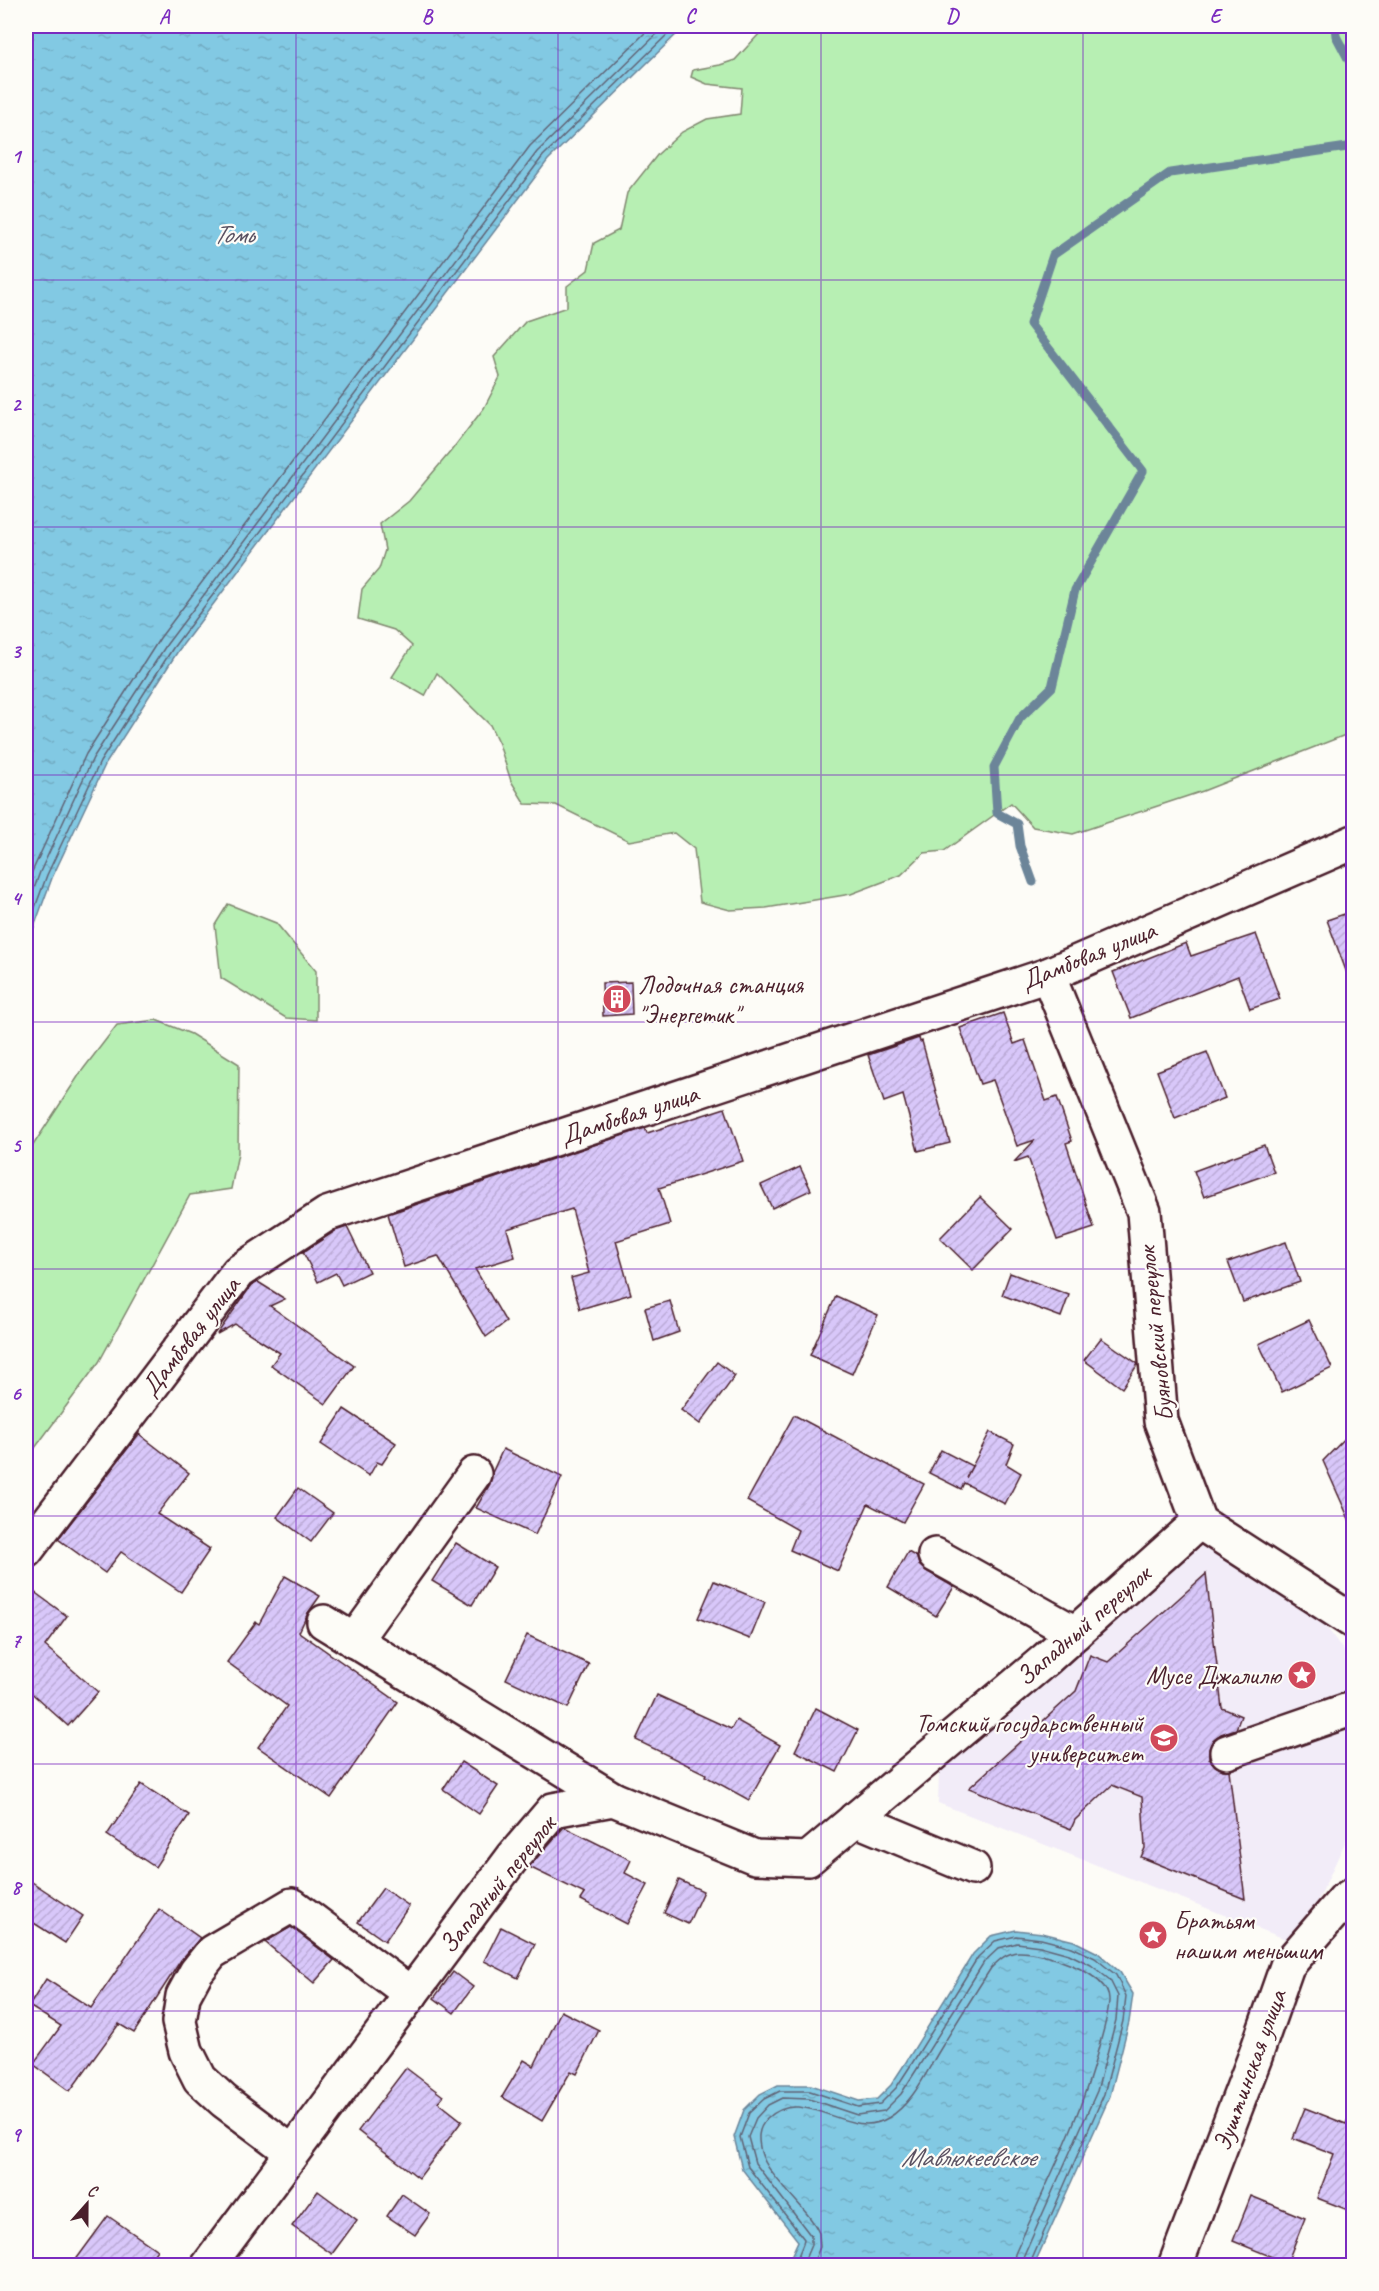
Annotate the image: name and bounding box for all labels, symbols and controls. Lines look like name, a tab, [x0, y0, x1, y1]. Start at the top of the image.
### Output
text: A	[159, 4, 171, 29]
text: B	[422, 4, 434, 29]
text: C	[685, 4, 697, 29]
text: D	[946, 4, 960, 29]
text: E	[1210, 4, 1224, 29]
text: 1	[12, 144, 23, 169]
water label: Томь	[213, 217, 257, 251]
text: 2	[12, 392, 23, 417]
text: 3	[12, 639, 23, 664]
text: 4	[12, 886, 24, 911]
street label: Дамбовая улица	[1016, 913, 1162, 998]
place label: Лодочная станция "Энергетик"	[638, 968, 805, 1031]
building icon: Лодочная станция "Энергетик"	[601, 983, 633, 1015]
street label: Дамбовая улица	[556, 1076, 704, 1152]
text: 5	[12, 1133, 23, 1158]
street label: Буяновский переулок	[1130, 1242, 1181, 1423]
street label: Дамбовая улица	[133, 1269, 248, 1403]
text: 6	[11, 1381, 22, 1406]
street label: Западный переулок	[1009, 1556, 1159, 1693]
text: 7	[12, 1628, 23, 1653]
place label: Мусе Джалилю	[1146, 1659, 1283, 1692]
place icon: Мусе Джалилю	[1286, 1659, 1318, 1691]
place label: Томский государственный университет	[915, 1707, 1145, 1770]
school or university icon: Томский государственный университет	[1148, 1722, 1180, 1754]
street label: Западный переулок	[432, 1807, 565, 1960]
text: 8	[12, 1875, 24, 1900]
place label: Братьям нашим меньшим	[1174, 1904, 1324, 1967]
place icon: Братьям нашим меньшим	[1137, 1919, 1169, 1951]
street label: Эуштинская улица	[1205, 1984, 1294, 2155]
text: 9	[12, 2122, 23, 2147]
water label: Мавлюкеевское	[901, 2140, 1039, 2174]
north arrow	[57, 2174, 117, 2234]
text: С	[85, 2180, 101, 2202]

